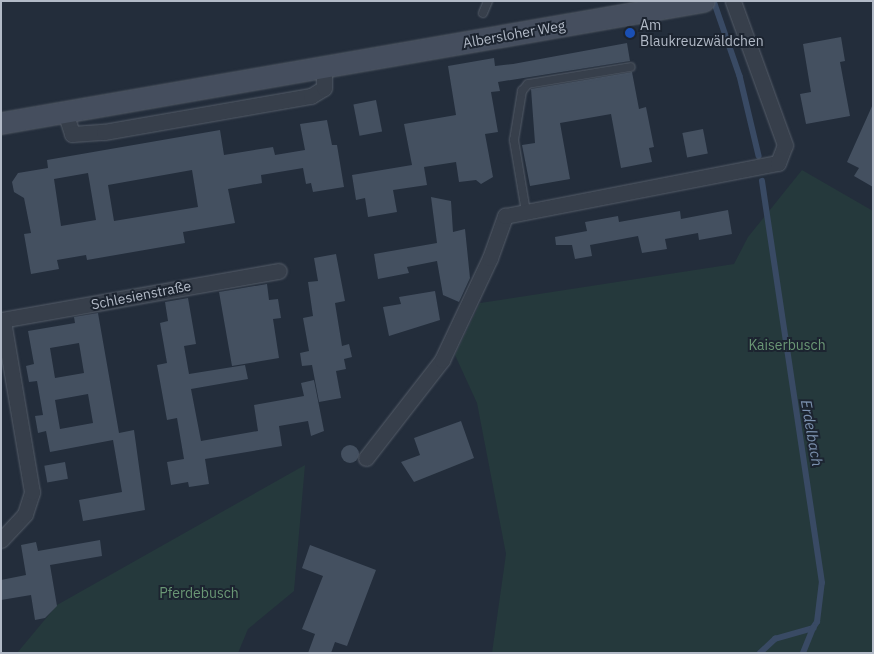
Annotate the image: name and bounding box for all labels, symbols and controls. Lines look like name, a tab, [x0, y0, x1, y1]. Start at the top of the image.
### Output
street label: Albersloher Weg	[462, 17, 566, 51]
place label: Am Blaukreuzwäldchen	[640, 17, 764, 49]
marker: Am Blaukreuzwäldchen	[624, 27, 636, 39]
street label: Schlesienstraße	[90, 277, 192, 313]
park label: Kaiserbusch	[748, 337, 826, 353]
water label: Erdelbach	[797, 398, 827, 468]
park label: Pferdebusch	[159, 585, 239, 601]

